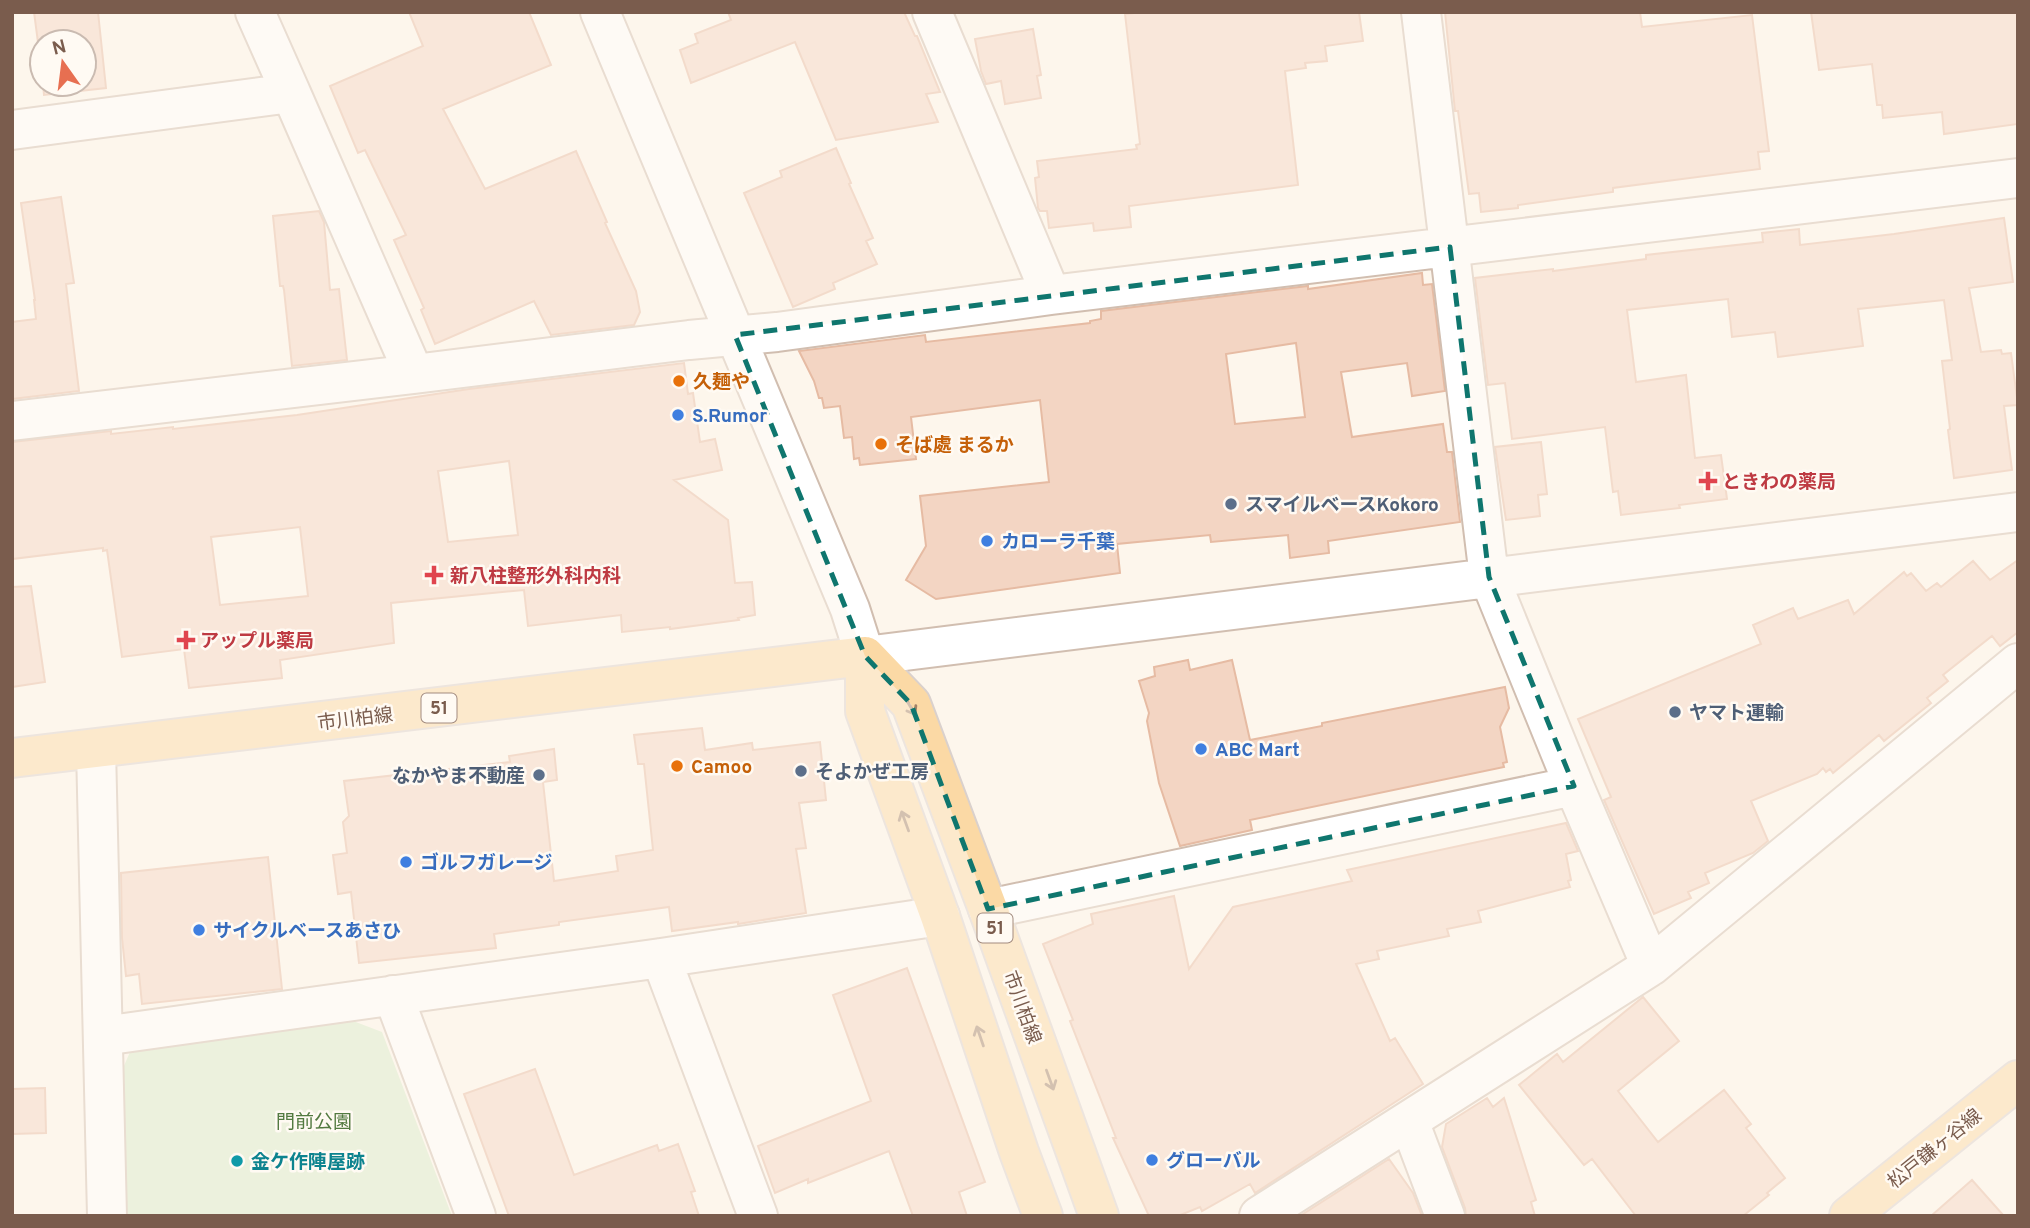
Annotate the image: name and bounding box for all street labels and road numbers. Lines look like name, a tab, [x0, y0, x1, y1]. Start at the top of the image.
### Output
road number: 51	[422, 694, 457, 722]
street label: 市川柏線	[316, 703, 394, 737]
road number: 51	[978, 914, 1012, 943]
street label: 市川柏線	[997, 968, 1045, 1048]
street label: 松戸鎌ヶ谷線	[1883, 1104, 1987, 1195]

